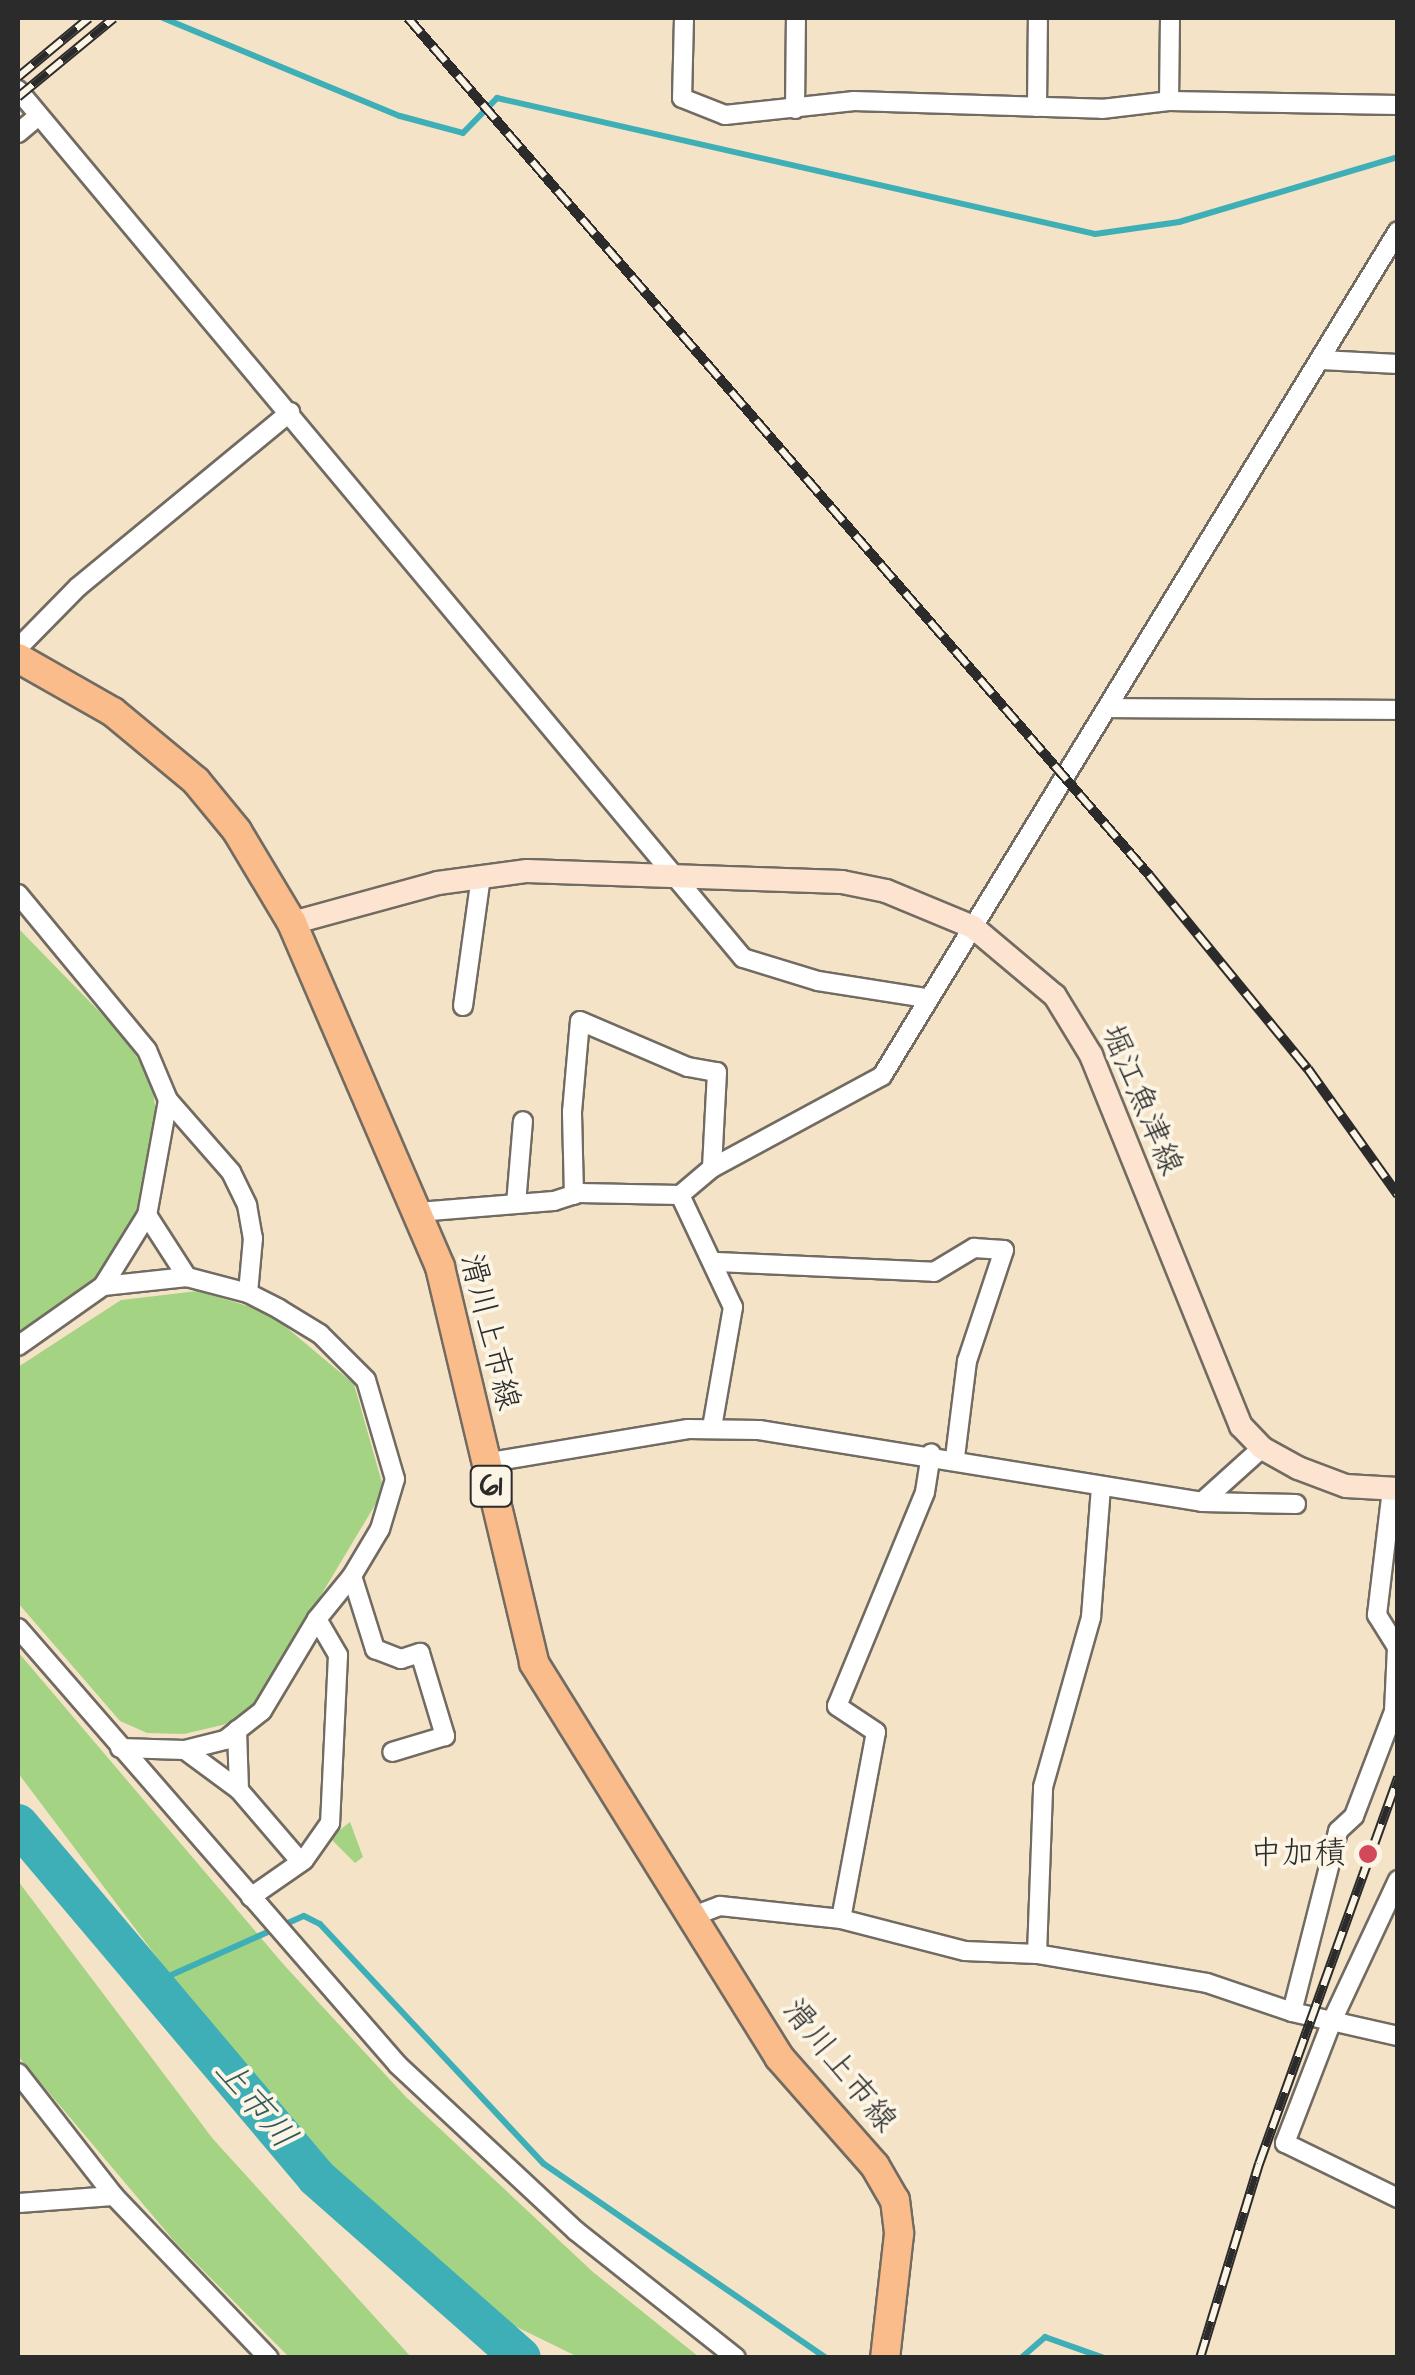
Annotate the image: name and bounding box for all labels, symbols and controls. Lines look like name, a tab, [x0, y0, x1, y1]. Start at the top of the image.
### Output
street label: 堀江魚津線	[1092, 1019, 1190, 1181]
street label: 滑川上市線	[451, 1250, 527, 1414]
road number: 61	[468, 1461, 514, 1511]
place label: 中加積	[1250, 1835, 1346, 1873]
marker: 中加積	[1355, 1841, 1381, 1867]
street label: 滑川上市線	[774, 1992, 904, 2140]
water label: 上市川	[205, 2050, 305, 2158]

